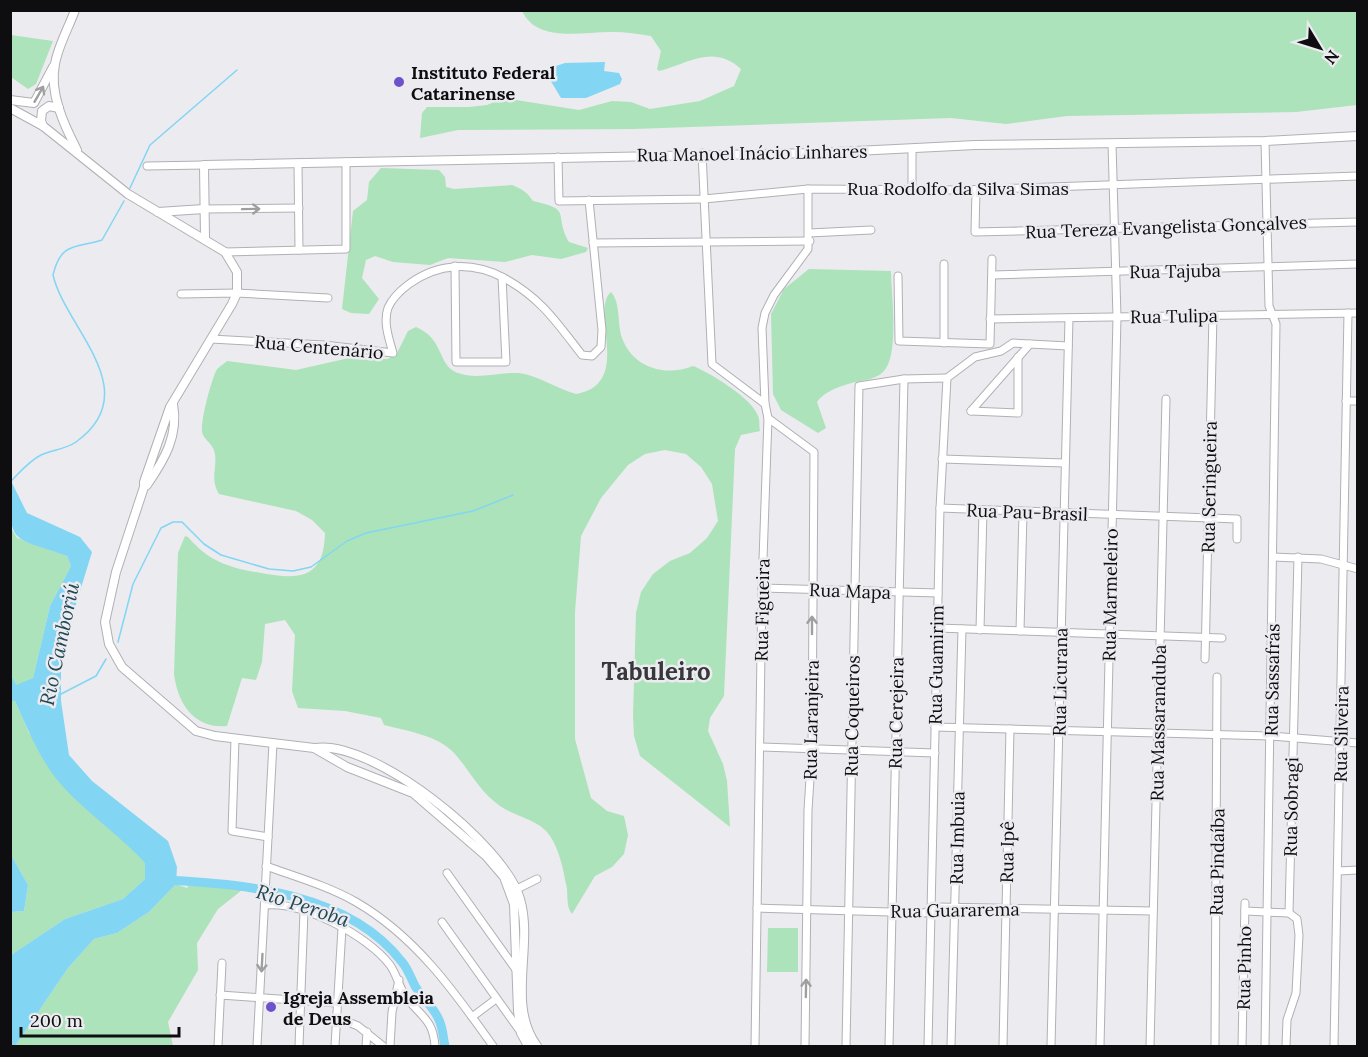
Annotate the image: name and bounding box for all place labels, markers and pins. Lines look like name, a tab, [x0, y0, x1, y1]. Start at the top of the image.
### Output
place label: Instituto Federal Catarinense	[411, 61, 556, 105]
marker: Instituto Federal Catarinense	[392, 75, 406, 89]
place label: Igreja Assembleia de Deus	[283, 986, 435, 1030]
marker: Igreja Assembleia de Deus	[264, 1000, 278, 1014]

